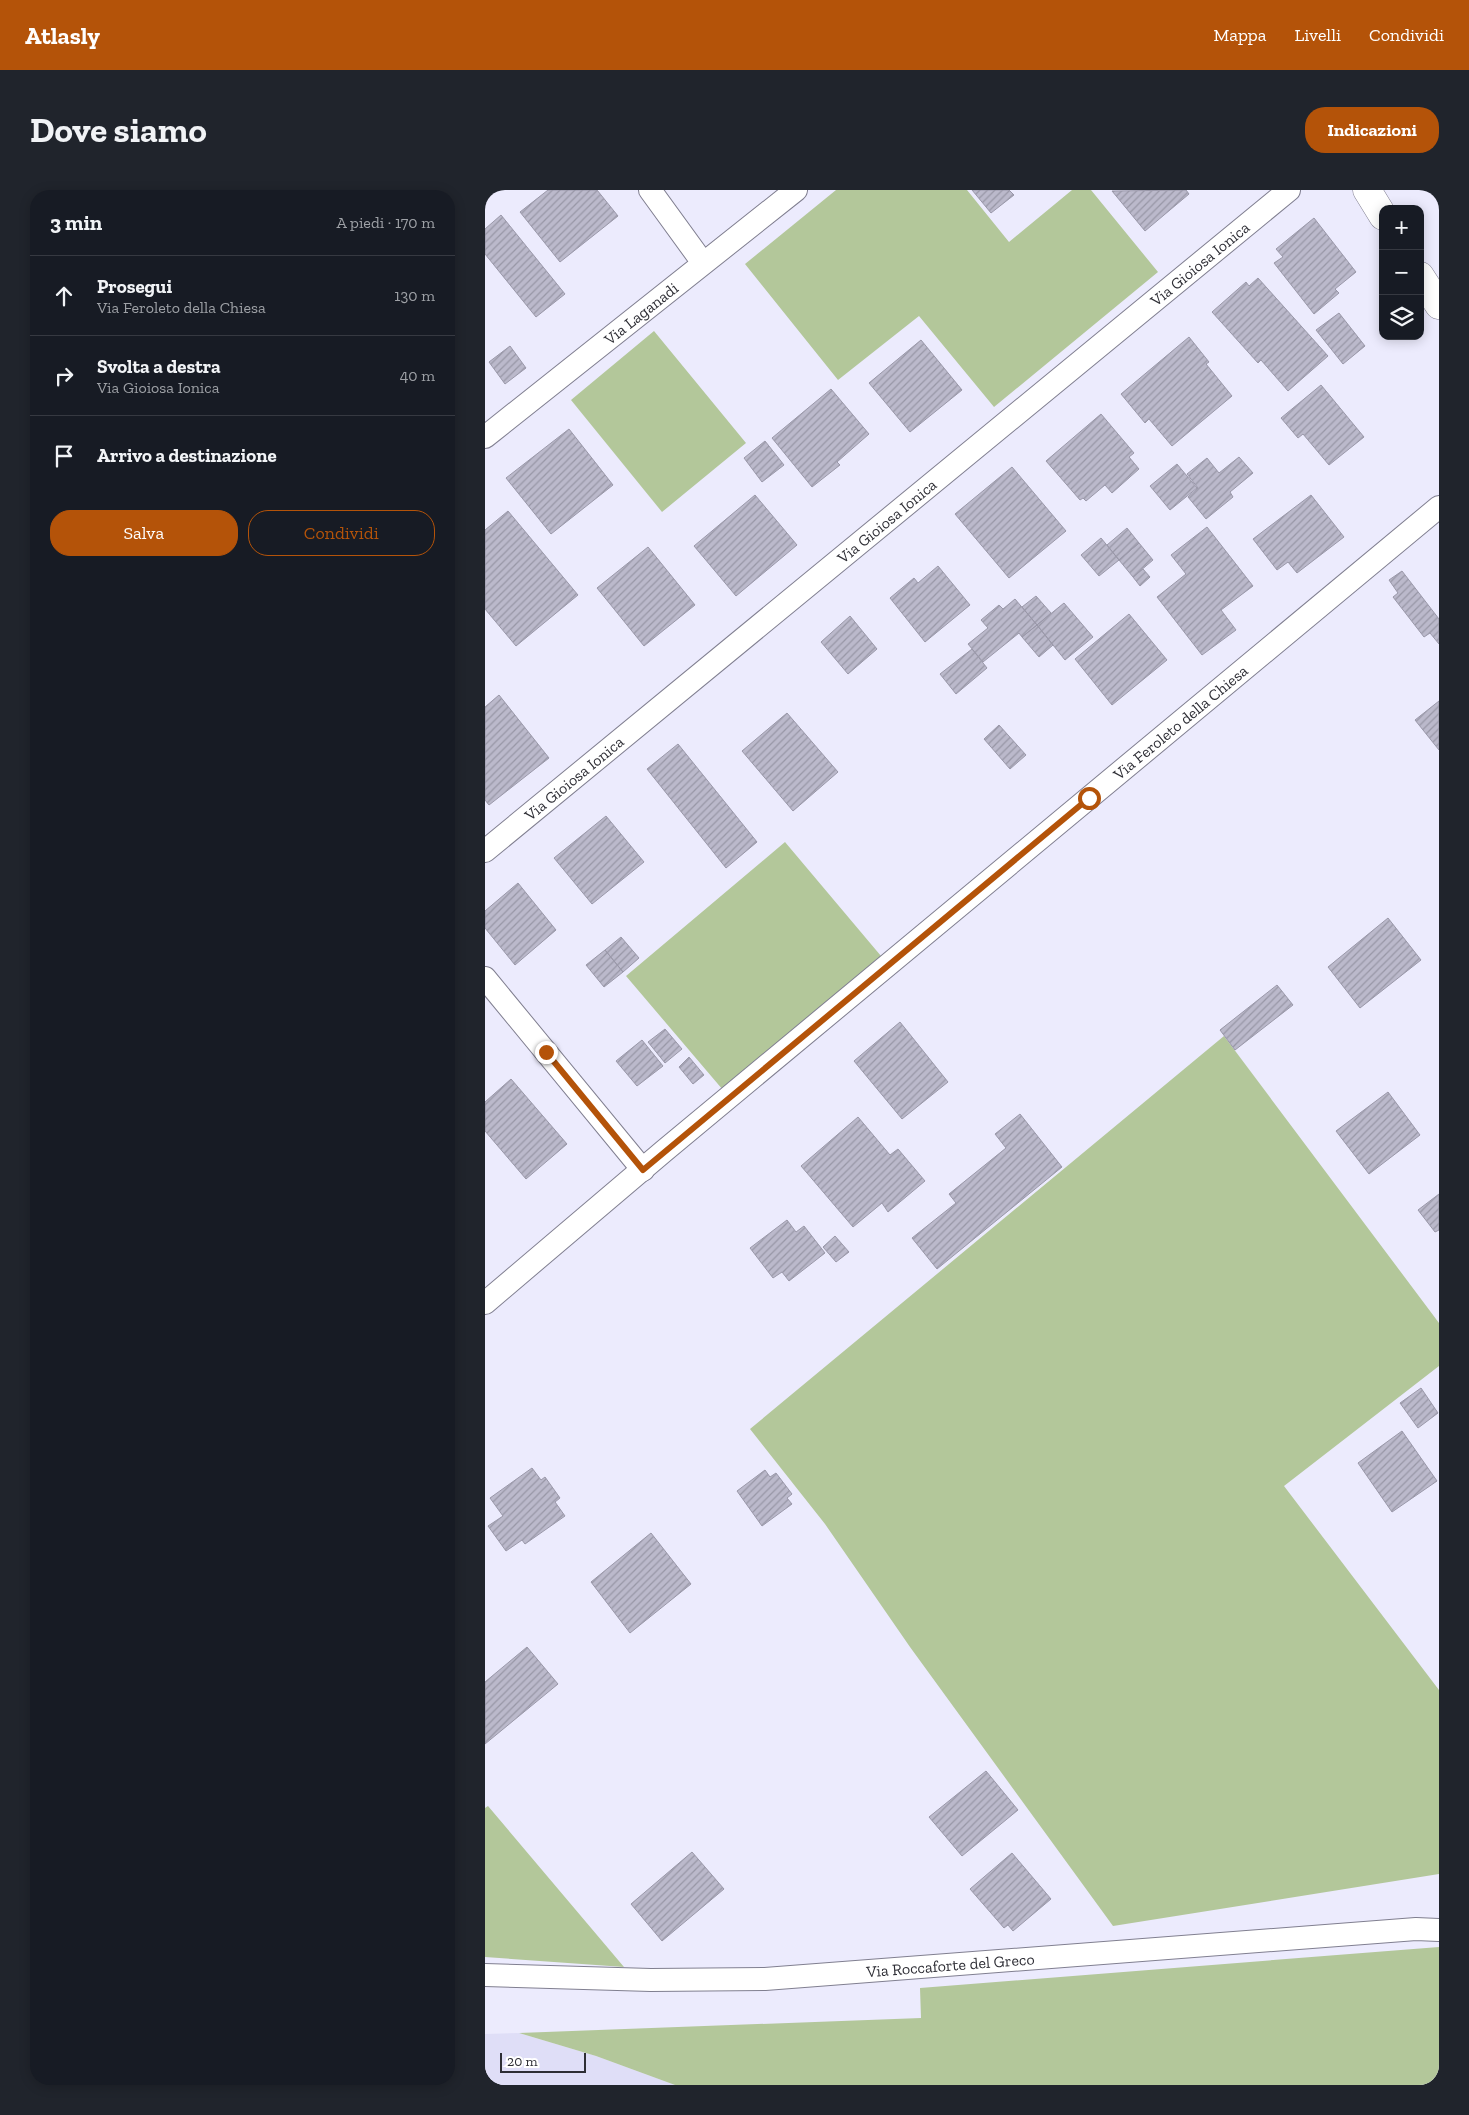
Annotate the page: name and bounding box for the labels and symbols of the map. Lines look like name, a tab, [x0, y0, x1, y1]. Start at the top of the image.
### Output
street label: Via Gioiosa Ionica	[1146, 218, 1253, 311]
street label: Via Laganadi	[600, 278, 682, 349]
street label: Via Gioiosa Ionica	[833, 475, 941, 568]
street label: Via Feroleto della Chiesa	[1109, 661, 1252, 784]
street label: Via Gioiosa Ionica	[520, 732, 628, 825]
route start	[1078, 787, 1101, 810]
route end	[535, 1041, 558, 1064]
street label: Via Roccaforte del Greco	[865, 1949, 1035, 1981]
scale bar	[500, 2050, 586, 2073]

